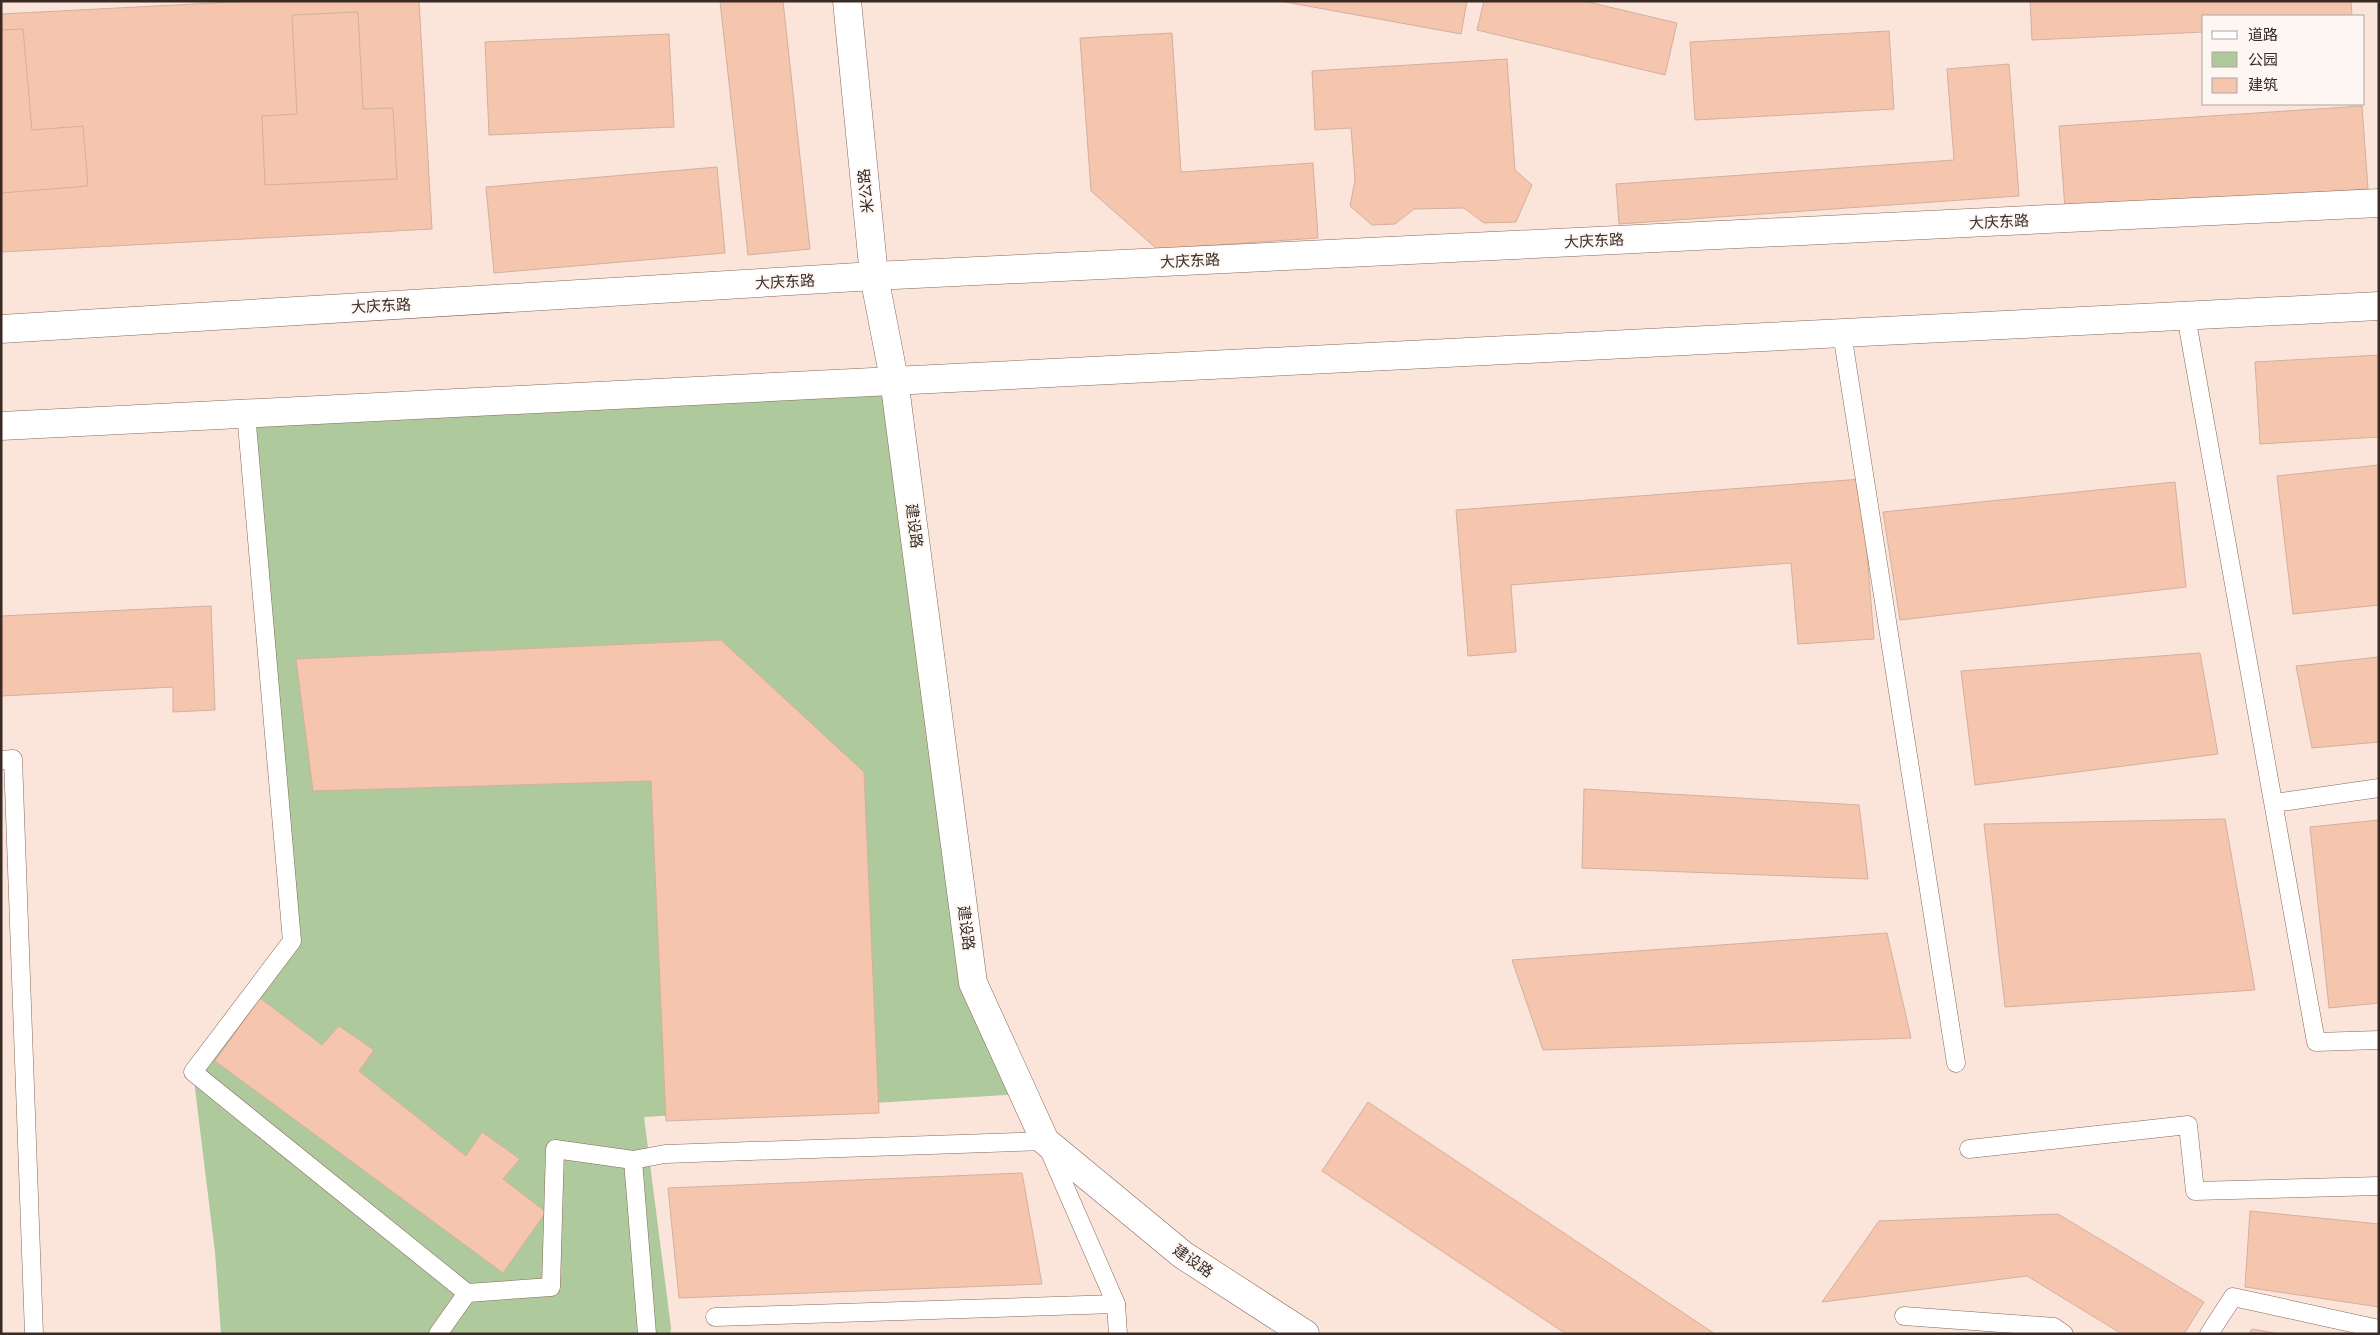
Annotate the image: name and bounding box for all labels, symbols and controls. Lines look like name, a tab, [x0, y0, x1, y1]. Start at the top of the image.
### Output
legend	[2202, 15, 2365, 105]
text: 道路	[2248, 26, 2278, 44]
text: 公园	[2248, 51, 2278, 69]
text: 建筑	[2248, 76, 2278, 94]
street label: 米公路	[855, 168, 877, 214]
street label: 大庆东路	[1969, 211, 2029, 233]
street label: 大庆东路	[1564, 230, 1624, 252]
street label: 大庆东路	[1160, 250, 1220, 272]
street label: 大庆东路	[755, 271, 815, 293]
street label: 大庆东路	[351, 295, 411, 317]
street label: 建设路	[902, 503, 926, 549]
street label: 建设路	[954, 905, 978, 951]
street label: 建设路	[1169, 1241, 1217, 1281]

